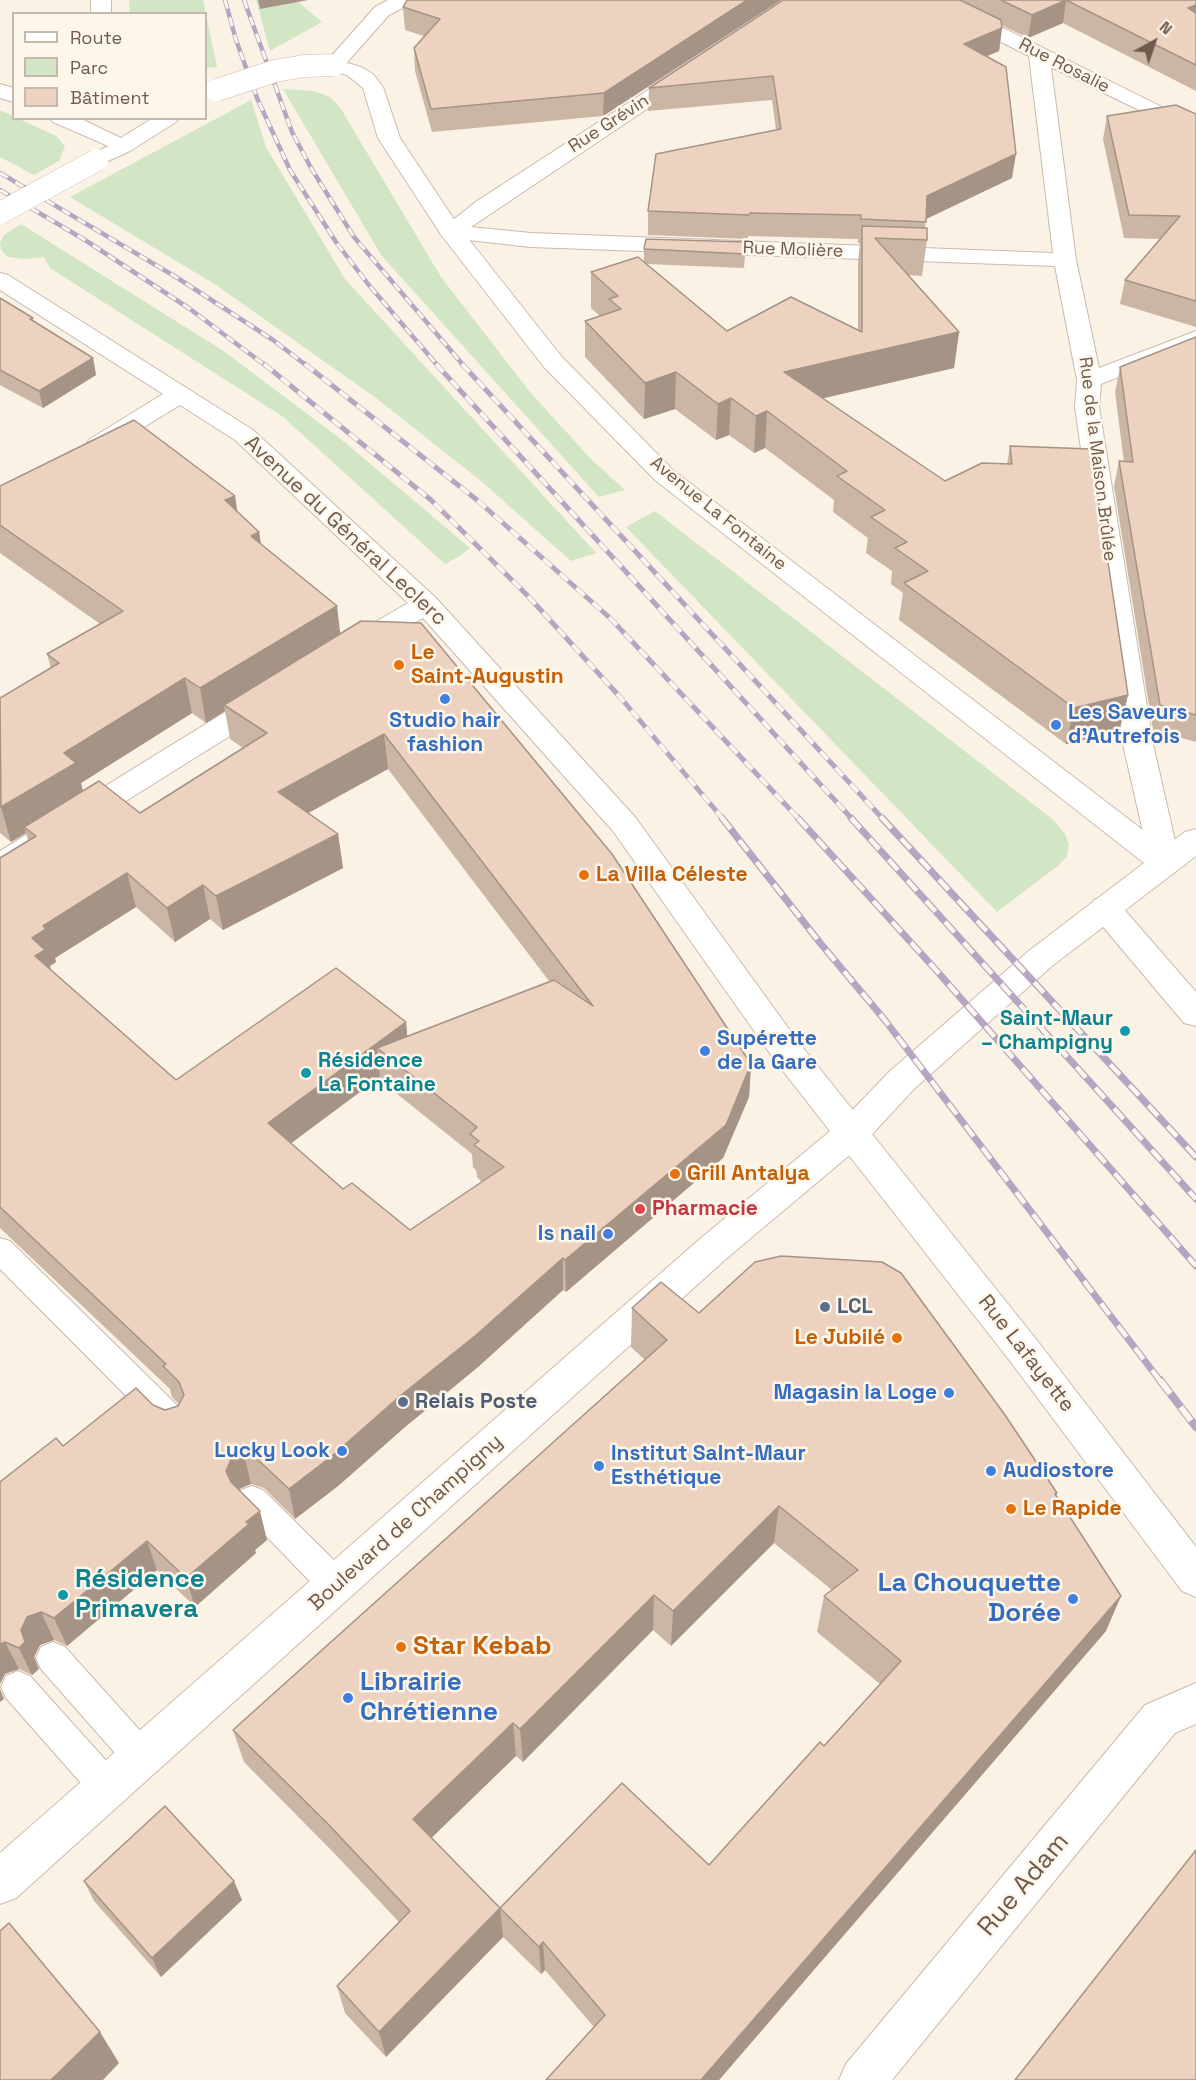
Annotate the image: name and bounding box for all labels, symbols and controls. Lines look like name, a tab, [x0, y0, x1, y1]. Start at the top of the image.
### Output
legend	[12, 12, 207, 120]
north arrow	[1124, 12, 1184, 72]
text: N	[1155, 16, 1177, 39]
text: Route	[70, 26, 122, 49]
street label: Rue Rosalie	[1015, 34, 1113, 98]
text: Parc	[70, 56, 108, 79]
text: Bâtiment	[70, 86, 150, 109]
street label: Rue Grévin	[565, 90, 653, 158]
street label: Rue Molière	[742, 237, 844, 263]
street label: Rue de la Maison Brûlée	[1074, 355, 1120, 563]
street label: Avenue du Général Leclerc	[239, 431, 451, 631]
street label: Avenue La Fontaine	[645, 452, 791, 576]
place label: Le Saint-Augustin	[411, 640, 564, 690]
marker: Le Saint-Augustin	[392, 658, 406, 672]
marker: Studio hair fashion	[438, 692, 452, 706]
place label: Les Saveurs d'Autrefois	[1068, 700, 1187, 750]
place label: Studio hair fashion	[389, 708, 501, 758]
marker: Les Saveurs d'Autrefois	[1049, 718, 1063, 732]
place label: La Villa Céleste	[596, 862, 748, 888]
marker: La Villa Céleste	[577, 868, 591, 882]
place label: Saint-Maur – Champigny	[981, 1006, 1113, 1056]
marker: Saint-Maur – Champigny	[1118, 1024, 1132, 1038]
place label: Supérette de la Gare	[717, 1026, 817, 1076]
marker: Supérette de la Gare	[698, 1044, 712, 1058]
place label: Résidence La Fontaine	[318, 1048, 436, 1098]
marker: Résidence La Fontaine	[299, 1066, 313, 1080]
place label: Grill Antalya	[687, 1161, 810, 1187]
marker: Grill Antalya	[668, 1167, 682, 1181]
place label: Pharmacie	[652, 1196, 758, 1222]
marker: Pharmacie	[633, 1202, 647, 1216]
place label: Is nail	[538, 1221, 596, 1247]
marker: Is nail	[601, 1227, 615, 1241]
street label: Rue Lafayette	[972, 1290, 1080, 1418]
place label: LCL	[837, 1294, 873, 1320]
marker: LCL	[818, 1300, 832, 1314]
place label: Le Jubilé	[794, 1325, 885, 1351]
marker: Le Jubilé	[890, 1331, 904, 1345]
place label: Magasin la Loge	[773, 1380, 937, 1406]
marker: Magasin la Loge	[942, 1386, 956, 1400]
place label: Relais Poste	[415, 1389, 537, 1415]
marker: Relais Poste	[396, 1395, 410, 1409]
street label: Boulevard de Champigny	[304, 1429, 508, 1617]
place label: Lucky Look	[214, 1438, 330, 1464]
place label: Institut SaInt-Maur Esthétique	[611, 1441, 806, 1491]
marker: Lucky Look	[335, 1444, 349, 1458]
place label: Audiostore	[1003, 1458, 1114, 1484]
marker: Institut SaInt-Maur Esthétique	[592, 1459, 606, 1473]
marker: Audiostore	[984, 1464, 998, 1478]
place label: Le Rapide	[1023, 1496, 1122, 1522]
marker: Le Rapide	[1004, 1502, 1018, 1516]
place label: Résidence Primavera	[75, 1564, 205, 1625]
place label: La Chouquette Dorée	[878, 1568, 1061, 1630]
marker: Résidence Primavera	[56, 1588, 70, 1602]
marker: La Chouquette Dorée	[1066, 1592, 1080, 1606]
place label: Star Kebab	[413, 1631, 552, 1663]
marker: Star Kebab	[394, 1640, 408, 1654]
place label: Librairie Chrétienne	[360, 1667, 498, 1728]
marker: Librairie Chrétienne	[341, 1691, 355, 1705]
street label: Rue Adam	[972, 1827, 1076, 1943]

